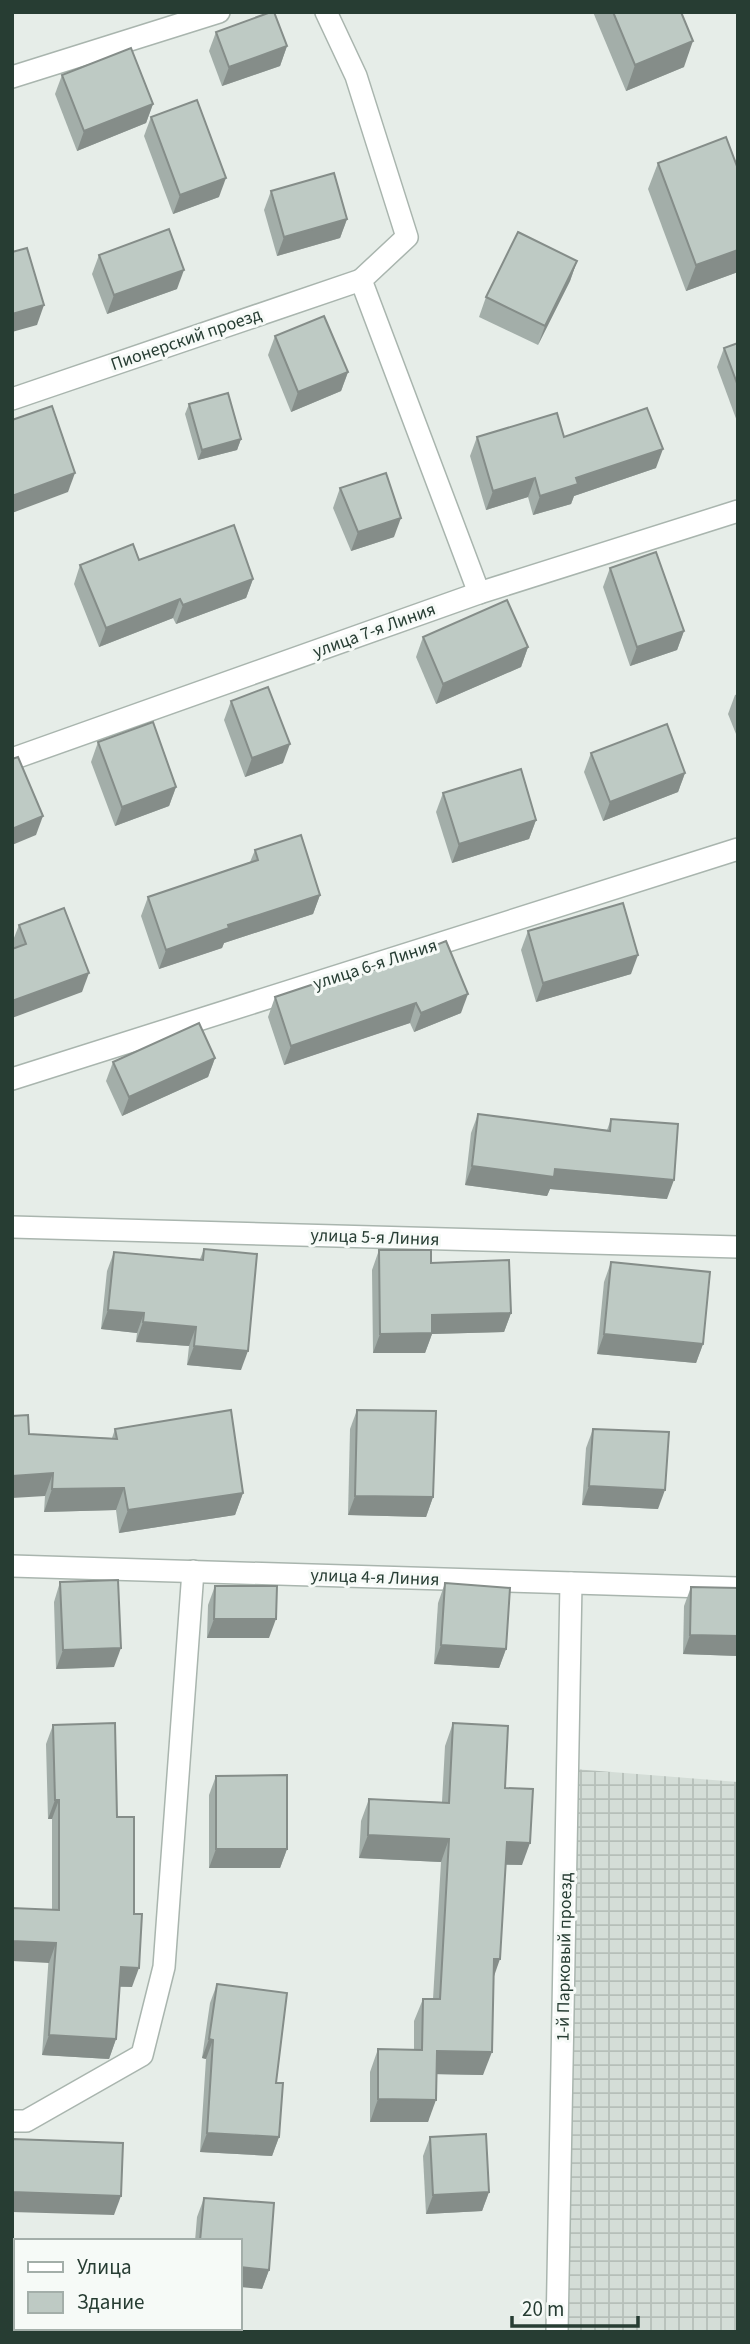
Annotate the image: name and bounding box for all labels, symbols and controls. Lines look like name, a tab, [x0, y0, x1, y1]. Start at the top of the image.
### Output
street label: Пионерский проезд	[107, 302, 265, 377]
street label: улица 7-я Линия	[309, 597, 439, 664]
street label: улица 6-я Линия	[310, 933, 440, 996]
street label: улица 5-я Линия	[310, 1223, 440, 1252]
street label: улица 4-я Линия	[310, 1563, 440, 1592]
street label: 1-й Парковый проезд	[551, 1872, 578, 2042]
legend	[14, 2239, 242, 2330]
text: Улица	[77, 2252, 132, 2282]
scale bar	[512, 2284, 638, 2328]
text: Здание	[77, 2287, 145, 2317]
text: 20 m	[522, 2294, 564, 2324]

